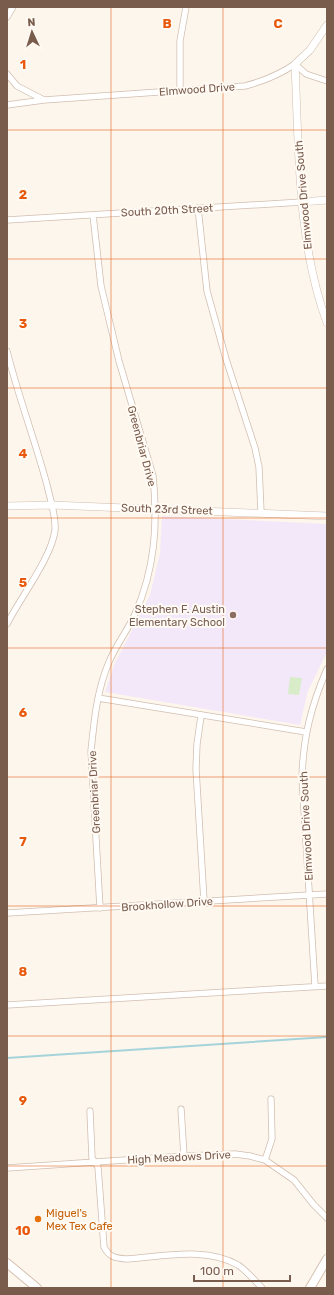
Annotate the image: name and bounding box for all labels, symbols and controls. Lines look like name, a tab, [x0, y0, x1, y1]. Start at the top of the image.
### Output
north arrow	[12, 12, 52, 52]
text: N	[27, 16, 36, 29]
text: B	[162, 16, 172, 31]
text: C	[273, 16, 283, 31]
text: 1	[20, 57, 26, 72]
street label: Elmwood Drive	[159, 80, 235, 99]
street label: Elmwood Drive South	[292, 140, 315, 250]
text: 2	[19, 187, 27, 202]
street label: South 20th Street	[121, 202, 214, 219]
text: 3	[19, 316, 28, 331]
street label: Greenbriar Drive	[124, 404, 159, 488]
text: 4	[19, 446, 28, 461]
street label: South 23rd Street	[121, 501, 214, 518]
text: 5	[19, 575, 27, 590]
place label: Stephen F. Austin Elementary School	[129, 603, 225, 629]
marker: Stephen F. Austin Elementary School	[228, 610, 238, 620]
text: 6	[19, 705, 28, 720]
street label: Greenbriar Drive	[86, 750, 103, 834]
street label: Elmwood Drive South	[297, 771, 316, 881]
text: 7	[19, 834, 27, 849]
street label: Brookhollow Drive	[121, 895, 213, 914]
text: 8	[19, 964, 28, 979]
text: 9	[19, 1093, 27, 1108]
street label: High Meadows Drive	[127, 1148, 231, 1167]
place label: Miguel's Mex Tex Cafe	[46, 1207, 113, 1233]
marker: Miguel's Mex Tex Cafe	[33, 1214, 43, 1224]
text: 10	[15, 1223, 31, 1238]
scale bar	[194, 1257, 290, 1283]
text: 100 m	[200, 1264, 234, 1278]

